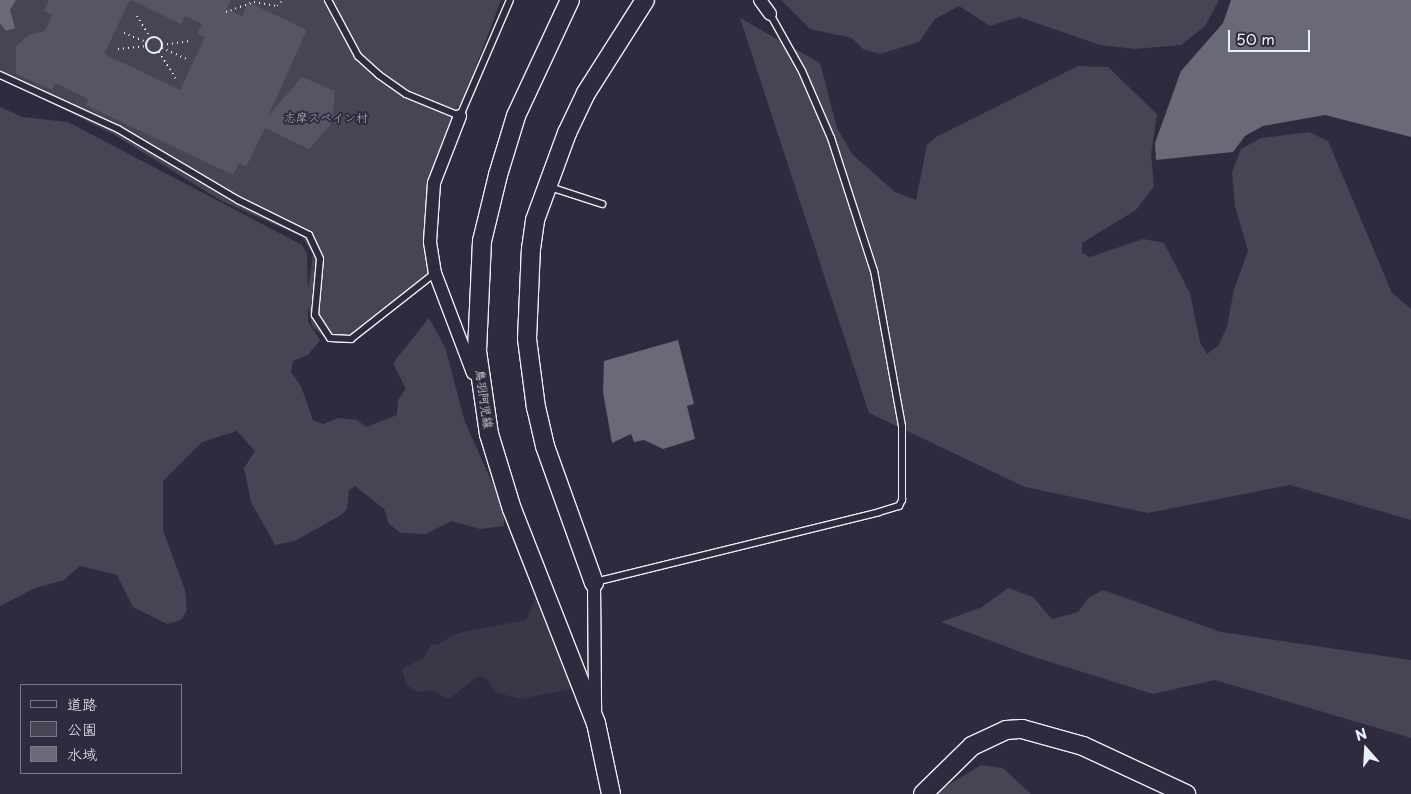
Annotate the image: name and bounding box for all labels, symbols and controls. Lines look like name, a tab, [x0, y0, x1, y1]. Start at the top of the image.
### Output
scale bar	[1231, 20, 1314, 52]
text: 50 m	[1236, 27, 1275, 50]
park label: 志摩スペイン村	[284, 111, 368, 125]
street label: 鳥羽阿児線	[473, 368, 495, 430]
legend	[20, 684, 182, 774]
text: 道路	[67, 692, 97, 715]
text: 公園	[67, 717, 97, 740]
text: N	[1352, 723, 1370, 746]
north arrow	[1341, 724, 1391, 774]
text: 水域	[67, 742, 97, 765]

